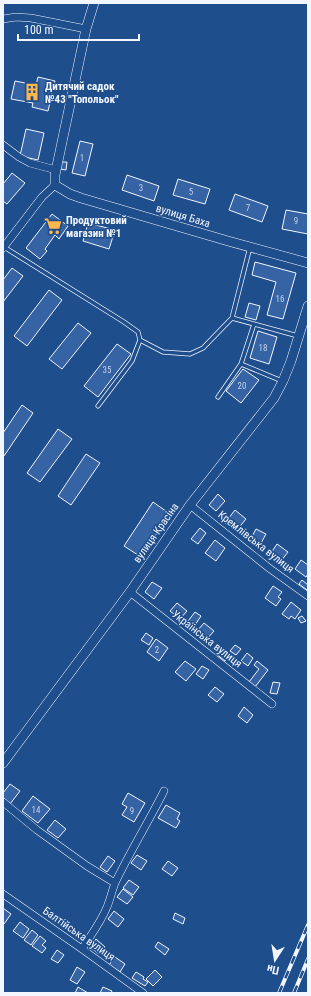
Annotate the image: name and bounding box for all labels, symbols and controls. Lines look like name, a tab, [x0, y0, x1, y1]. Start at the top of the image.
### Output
scale bar	[18, 16, 139, 42]
text: 100 m	[24, 23, 54, 37]
place label: Дитячий садок №43 "Топольок"	[45, 80, 119, 106]
building icon: Дитячий садок №43 "Топольок"	[22, 82, 42, 102]
house number: 1	[80, 153, 84, 163]
house number: 3	[139, 183, 143, 193]
house number: 5	[189, 187, 194, 197]
street label: вулиця Баха	[154, 202, 212, 230]
house number: 7	[246, 203, 251, 213]
place label: Продуктовий магазин №1	[66, 214, 127, 240]
supermarket icon: Продуктовий магазин №1	[43, 216, 63, 236]
house number: 9	[294, 216, 298, 226]
house number: 16	[276, 294, 284, 304]
house number: 18	[259, 343, 267, 353]
house number: 35	[103, 365, 112, 375]
house number: 20	[238, 381, 246, 391]
street label: вулиця Красіна	[131, 501, 181, 565]
street label: Кремлівська вулиця	[215, 508, 297, 576]
street label: Українська вулиця	[169, 608, 245, 670]
house number: 2	[155, 645, 160, 655]
house number: 14	[32, 805, 41, 815]
house number: 9	[130, 806, 134, 816]
street label: Балтійська вулиця	[40, 904, 118, 964]
north arrow	[255, 940, 295, 980]
text: Пн	[266, 962, 280, 977]

